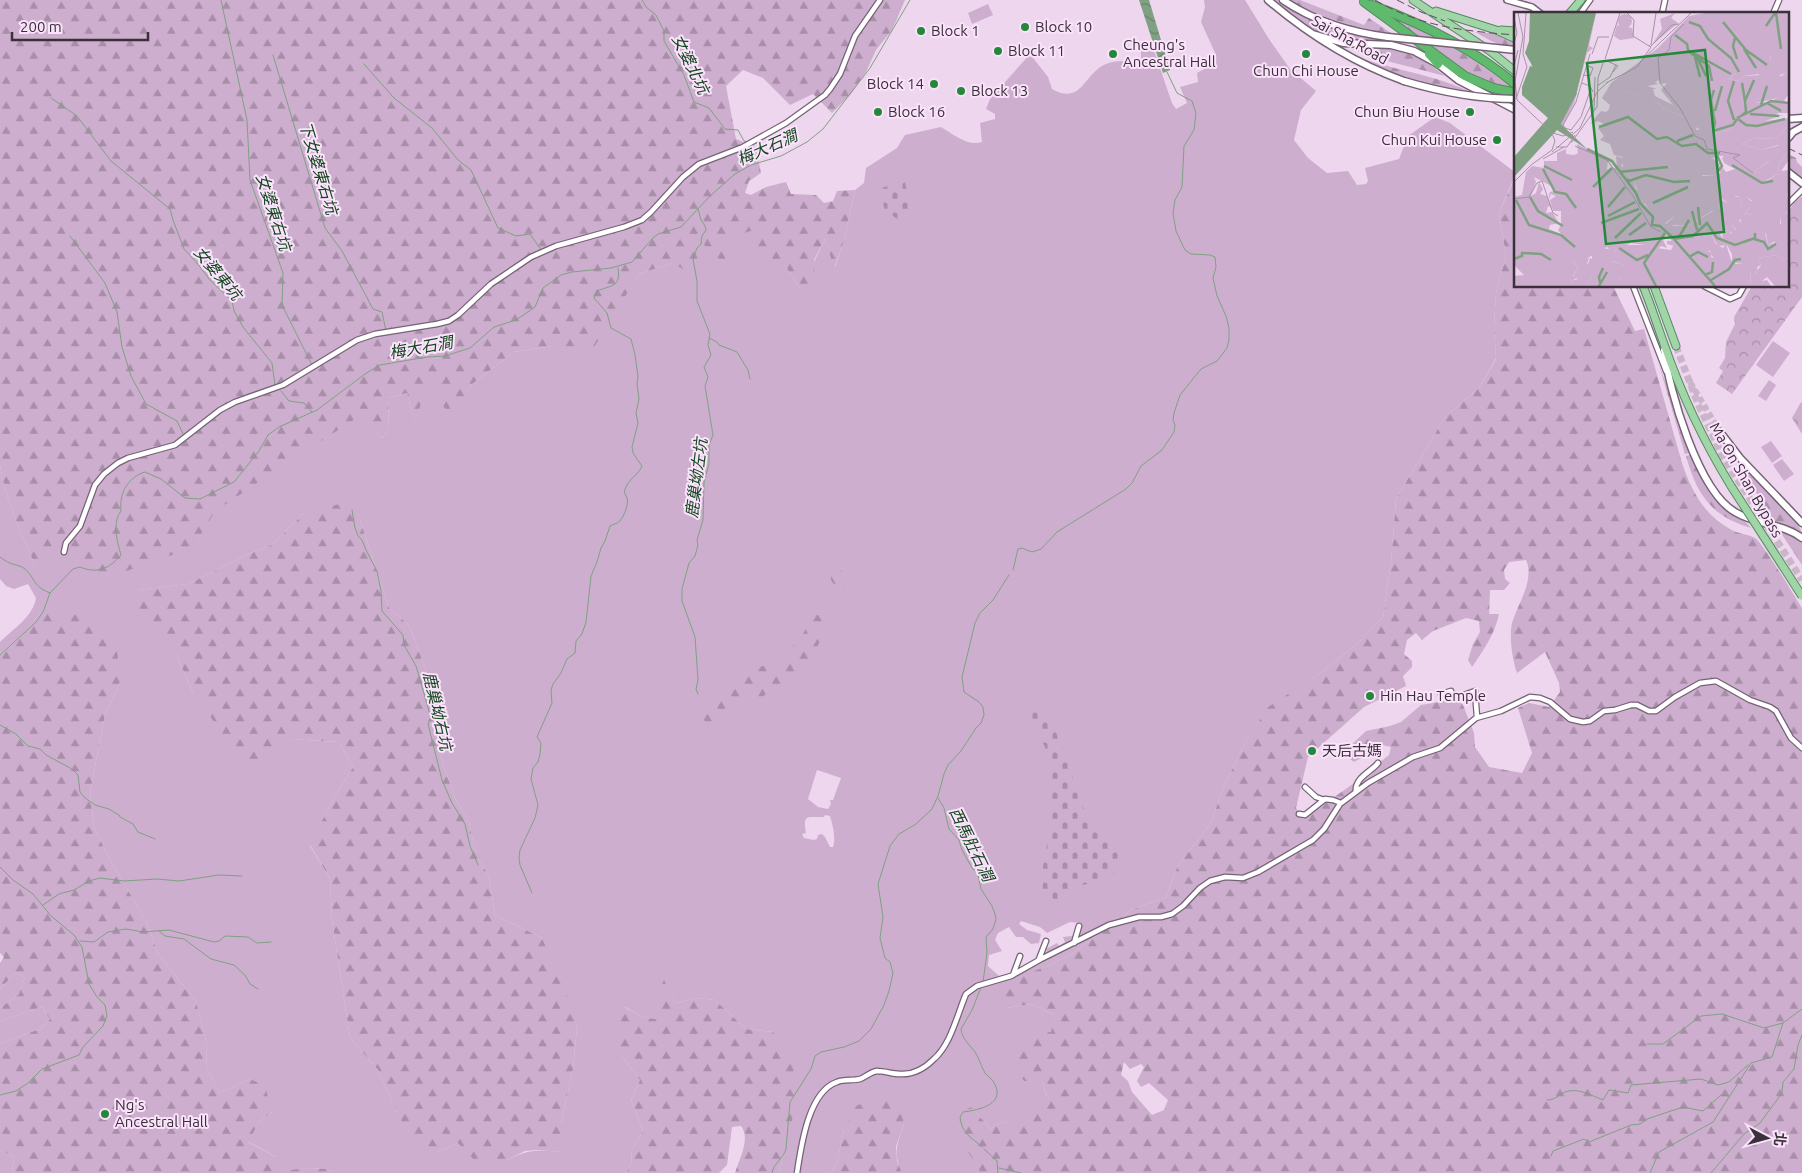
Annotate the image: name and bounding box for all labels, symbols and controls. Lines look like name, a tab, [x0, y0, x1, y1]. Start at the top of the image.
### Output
scale bar	[12, 10, 149, 42]
street label: Sai Sha Road	[1309, 12, 1391, 68]
inset map	[1514, 12, 1790, 288]
text: 200 m	[20, 18, 62, 35]
place label: Block 10	[1035, 18, 1092, 35]
marker: Block 10	[1019, 21, 1031, 33]
place label: Block 1	[931, 22, 980, 39]
marker: Block 1	[915, 25, 927, 37]
water label: 女婆北坑	[669, 31, 714, 98]
place label: Cheung's Ancestral Hall	[1123, 36, 1216, 70]
place label: Block 11	[1008, 42, 1065, 59]
marker: Block 11	[992, 45, 1004, 57]
marker: Cheung's Ancestral Hall	[1107, 48, 1119, 60]
marker: Chun Chi House	[1300, 48, 1312, 60]
place label: Chun Chi House	[1253, 62, 1359, 79]
place label: Block 14	[867, 75, 924, 92]
marker: Block 14	[928, 78, 940, 90]
place label: Block 13	[971, 82, 1028, 99]
marker: Block 13	[955, 85, 967, 97]
place label: Block 16	[888, 103, 945, 120]
place label: Chun Biu House	[1354, 103, 1460, 120]
marker: Block 16	[872, 106, 884, 118]
marker: Chun Biu House	[1464, 106, 1476, 118]
water label: 下女婆東右坑	[296, 119, 342, 218]
water label: 梅大石澗	[734, 125, 802, 168]
place label: Chun Kui House	[1381, 131, 1487, 148]
marker: Chun Kui House	[1491, 134, 1503, 146]
water label: 女婆東右坑	[253, 171, 296, 255]
water label: 女婆東坑	[191, 243, 247, 305]
water label: 梅大石澗	[388, 332, 456, 361]
street label: Ma On Shan Bypass	[1707, 419, 1786, 540]
water label: 鹿巢坳左坑	[682, 435, 710, 519]
water label: 鹿巢坳右坑	[420, 670, 456, 754]
place label: Hin Hau Temple	[1380, 687, 1486, 704]
marker: Hin Hau Temple	[1364, 690, 1376, 702]
place label: 天后古媽	[1322, 742, 1382, 759]
marker: 天后古媽	[1306, 745, 1318, 757]
water label: 西馬肚石澗	[946, 804, 998, 886]
place label: Ng's Ancestral Hall	[115, 1096, 208, 1130]
marker: Ng's Ancestral Hall	[99, 1108, 111, 1120]
north arrow	[1742, 1113, 1792, 1163]
text: 北	[1771, 1132, 1789, 1147]

